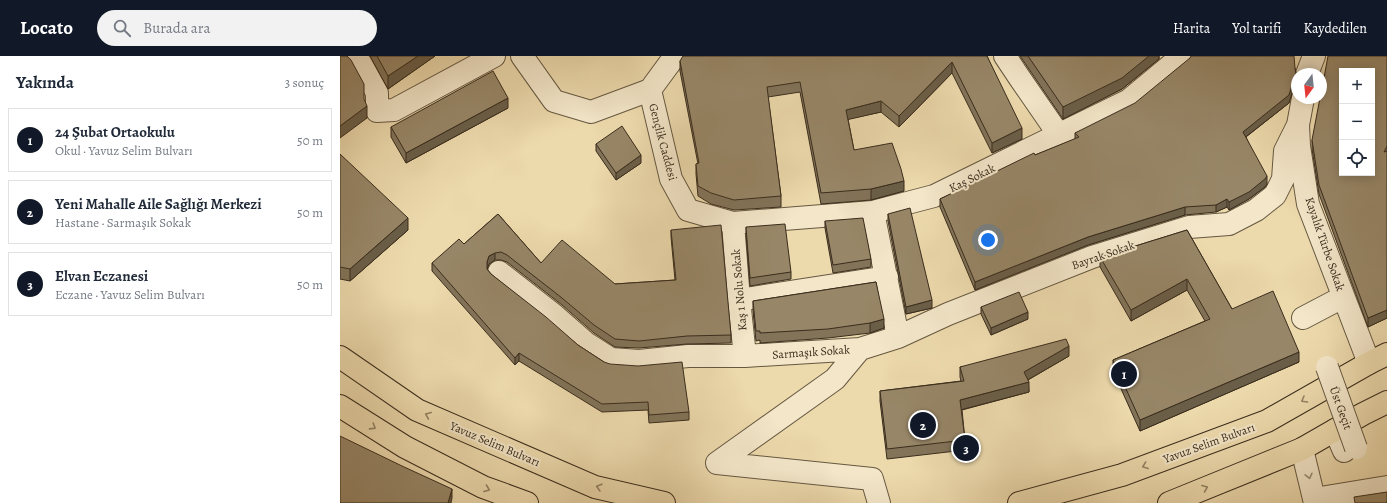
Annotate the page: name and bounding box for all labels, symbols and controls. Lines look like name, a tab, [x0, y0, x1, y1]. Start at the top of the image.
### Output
search box	[97, 10, 377, 46]
text: Locato	[20, 15, 73, 41]
icon: search	[111, 17, 133, 39]
text: Burada ara	[143, 18, 210, 38]
text: Harita	[1173, 19, 1210, 38]
text: Yol tarifi	[1232, 19, 1281, 38]
text: Kaydedilen	[1303, 19, 1367, 38]
north arrow	[1291, 68, 1327, 104]
map controls	[1339, 68, 1375, 176]
button: +	[1339, 68, 1375, 104]
text: Yakında	[16, 71, 74, 94]
text: 3 sonuç	[285, 74, 324, 91]
street label: Gençlik Caddesi	[645, 102, 681, 182]
button: −	[1339, 104, 1375, 140]
text: 24 Şubat Ortaokulu	[55, 122, 175, 142]
text: 1	[28, 132, 32, 149]
text: 50 m	[297, 132, 323, 149]
button: locate	[1339, 140, 1375, 176]
text: Okul · Yavuz Selim Bulvarı	[55, 142, 193, 159]
street label: Kaş Sokak	[946, 160, 998, 196]
text: Yeni Mahalle Aile Sağlığı Merkezi	[55, 194, 262, 214]
street label: Kayalık Türbe Sokak	[1301, 195, 1349, 293]
text: 2	[27, 204, 33, 221]
text: 50 m	[297, 204, 323, 221]
text: Hastane · Sarmaşık Sokak	[55, 214, 191, 231]
your location	[978, 230, 998, 250]
street label: Bayrak Sokak	[1069, 237, 1137, 273]
street label: Kaş 1 Nolu Sokak	[727, 248, 751, 332]
text: Elvan Eczanesi	[55, 266, 148, 286]
text: 3	[27, 276, 33, 293]
text: 50 m	[297, 276, 323, 293]
text: Eczane · Yavuz Selim Bulvarı	[55, 286, 205, 303]
street label: Sarmaşık Sokak	[772, 341, 850, 363]
pin: 1	[1111, 359, 1137, 389]
street label: Üst Geçit	[1326, 384, 1356, 432]
one-way arrow	[1301, 395, 1308, 403]
pin: 2	[910, 410, 936, 440]
one-way arrow	[424, 412, 432, 420]
street label: Yavuz Selim Bulvarı	[447, 417, 542, 470]
street label: Yavuz Selim Bulvarı	[1160, 419, 1257, 467]
one-way arrow	[369, 422, 376, 430]
pin: 3	[953, 433, 979, 463]
one-way arrow	[1142, 461, 1149, 470]
one-way arrow	[1304, 473, 1312, 479]
one-way arrow	[595, 483, 602, 492]
one-way arrow	[484, 484, 491, 492]
one-way arrow	[1202, 485, 1209, 493]

